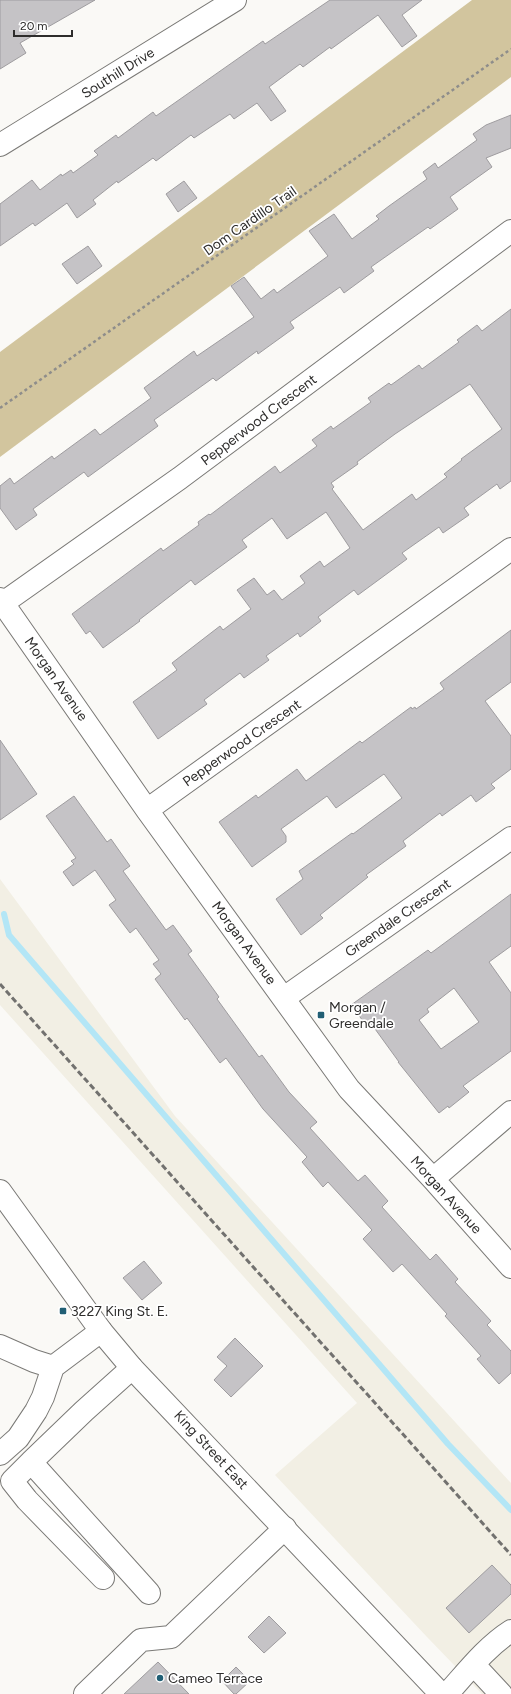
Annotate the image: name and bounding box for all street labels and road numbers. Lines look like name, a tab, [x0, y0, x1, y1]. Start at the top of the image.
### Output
street label: Southill Drive	[78, 44, 158, 102]
street label: Dom Cardillo Trail	[200, 183, 300, 259]
street label: Pepperwood Crescent	[198, 371, 320, 469]
street label: Morgan Avenue	[21, 634, 91, 725]
street label: Pepperwood Crescent	[180, 696, 304, 790]
street label: Greendale Crescent	[342, 875, 454, 961]
street label: Morgan Avenue	[208, 898, 280, 988]
street label: Morgan Avenue	[407, 1153, 486, 1238]
street label: King Street East	[170, 1407, 252, 1493]

